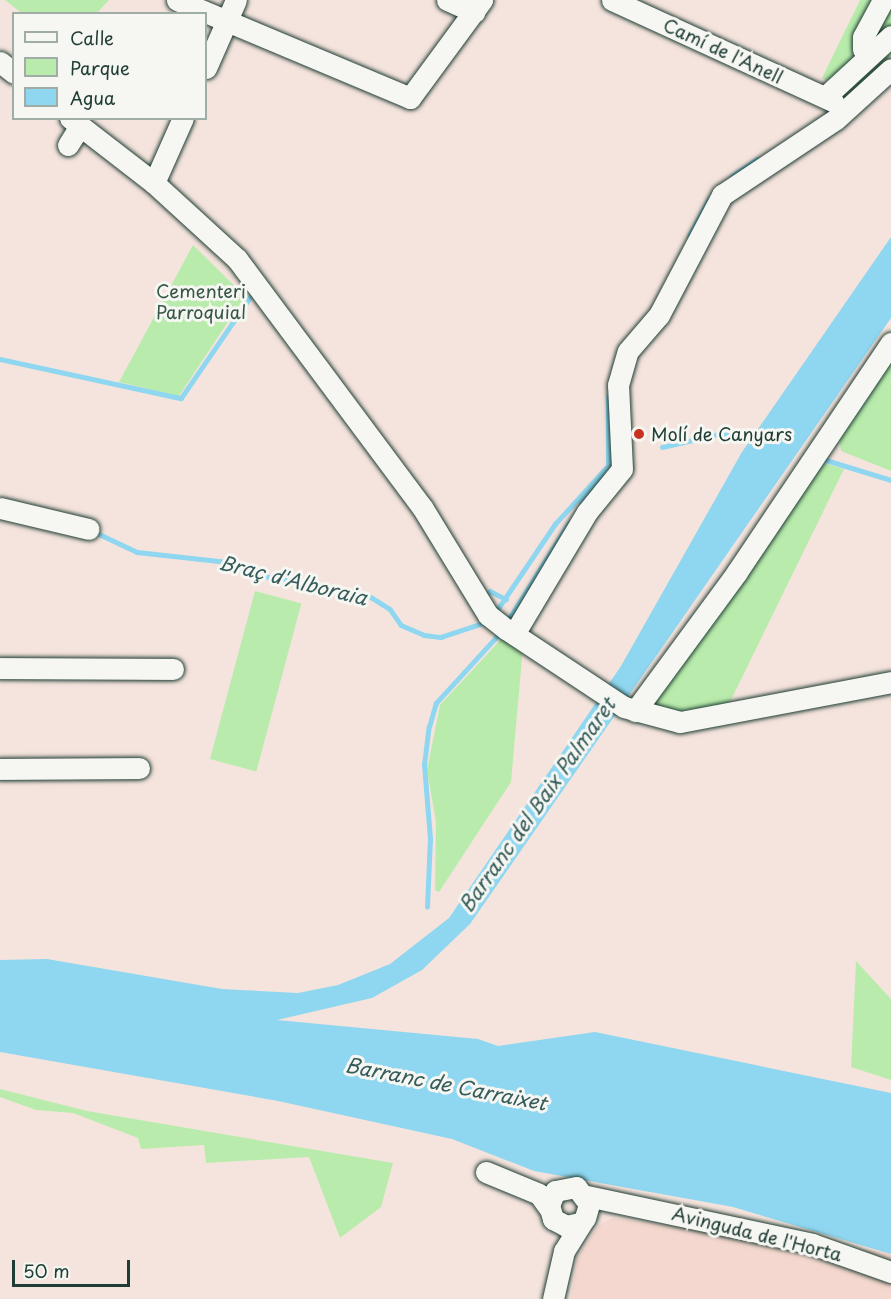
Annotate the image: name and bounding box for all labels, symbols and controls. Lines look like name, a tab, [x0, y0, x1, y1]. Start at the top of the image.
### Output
legend	[12, 12, 207, 120]
street label: Camí de l'Anell	[659, 13, 787, 89]
text: Calle	[70, 24, 114, 51]
text: Parque	[70, 54, 130, 81]
text: Agua	[70, 84, 115, 111]
park label: Cementeri Parroquial	[156, 281, 246, 324]
place label: Molí de Canyars	[651, 423, 792, 445]
marker: Molí de Canyars	[632, 427, 646, 441]
water label: Braç d'Alboraia	[216, 550, 370, 610]
water label: Barranc del Baix Palmaret	[454, 693, 620, 917]
water label: Barranc de Carraixet	[344, 1053, 548, 1115]
street label: Avinguda de l'Horta	[670, 1202, 844, 1266]
scale bar	[15, 1248, 134, 1286]
text: 50 m	[23, 1257, 70, 1284]

